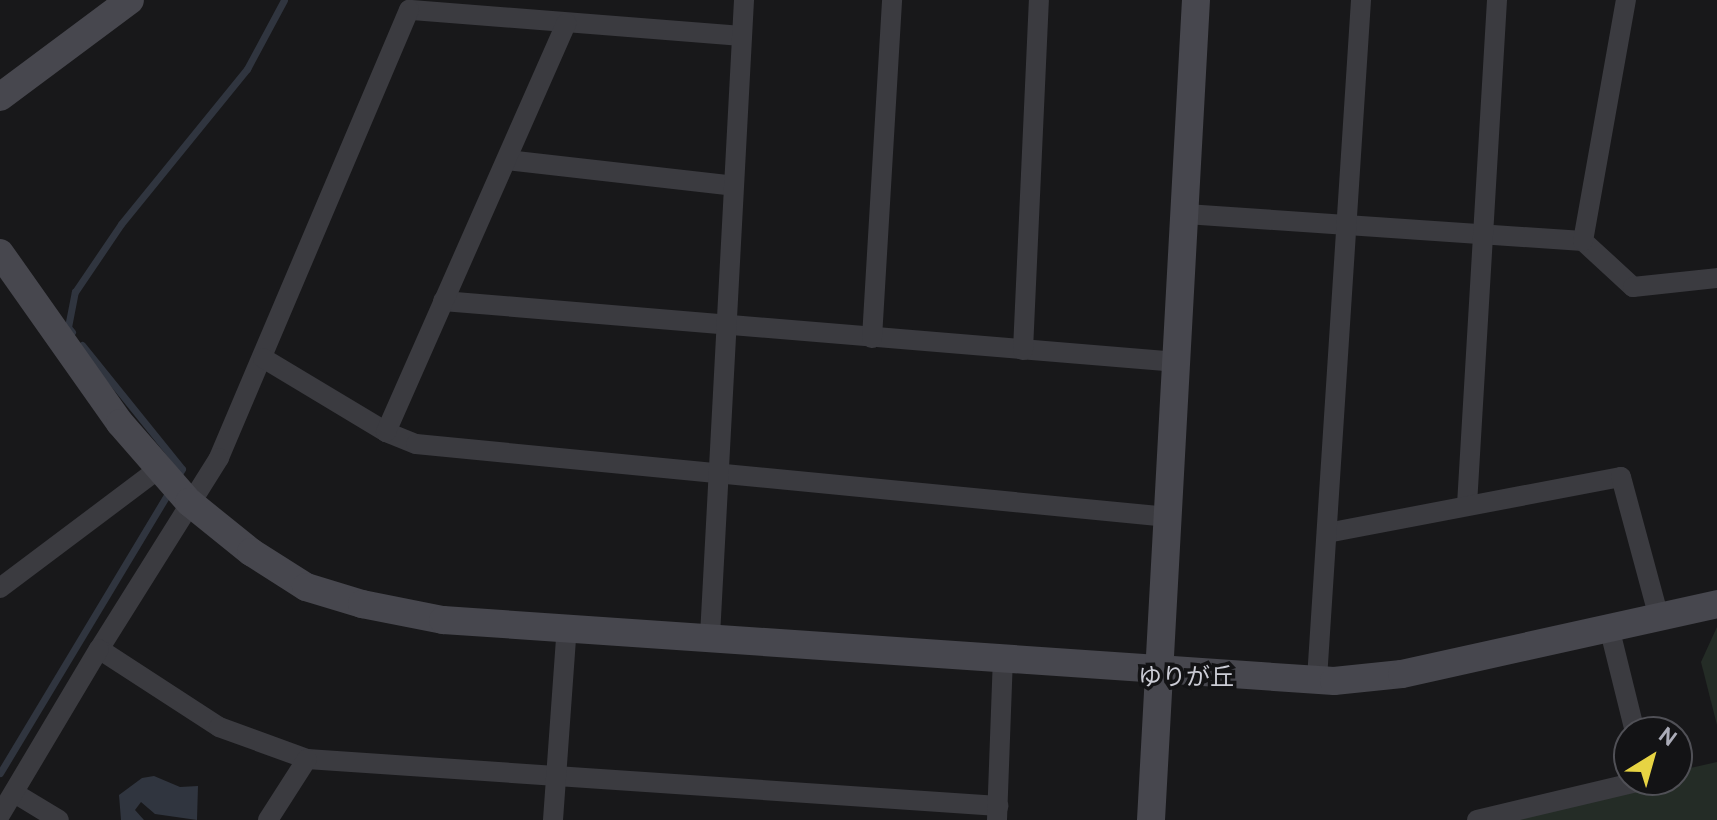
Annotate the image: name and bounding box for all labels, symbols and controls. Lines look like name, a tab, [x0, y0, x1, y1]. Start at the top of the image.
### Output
district label: ゆりが丘	[1138, 666, 1234, 694]
north arrow	[1613, 716, 1693, 796]
text: N	[1652, 722, 1681, 754]

